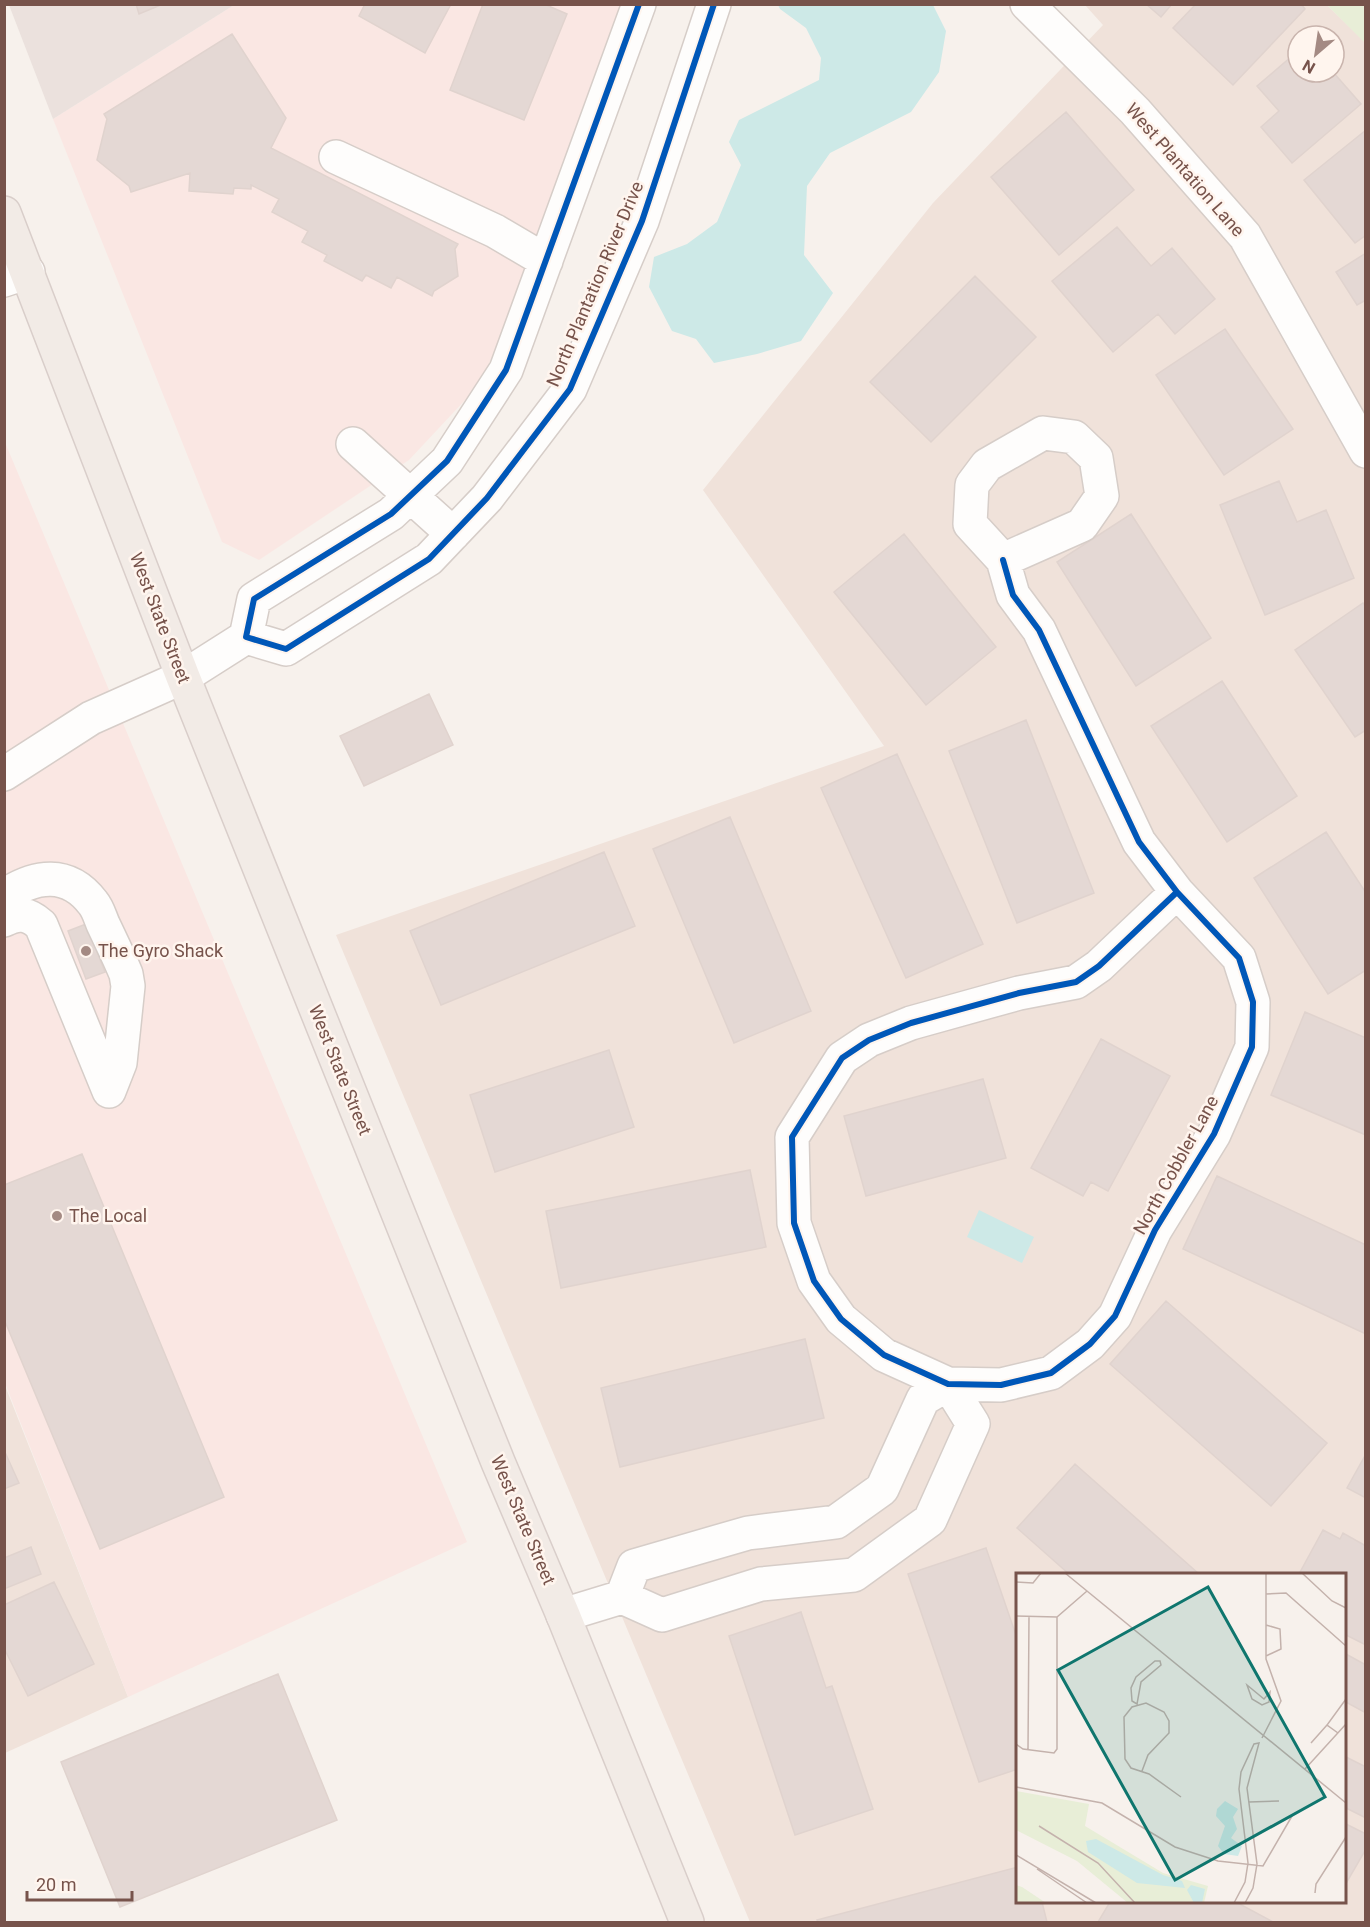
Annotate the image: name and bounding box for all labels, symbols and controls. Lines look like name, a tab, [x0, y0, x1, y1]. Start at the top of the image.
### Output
north arrow	[1286, 24, 1346, 84]
text: N	[1299, 56, 1319, 78]
street label: West Plantation Lane	[1122, 99, 1249, 241]
street label: North Plantation River Drive	[542, 178, 647, 389]
street label: West State Street	[126, 549, 195, 686]
place label: The Gyro Shack	[98, 940, 224, 961]
marker: The Gyro Shack	[79, 944, 93, 958]
street label: West State Street	[305, 1002, 376, 1138]
street label: North Cobbler Lane	[1129, 1092, 1222, 1238]
place label: The Local	[69, 1205, 147, 1226]
marker: The Local	[50, 1209, 64, 1223]
street label: West State Street	[487, 1452, 560, 1588]
inset map	[1016, 1573, 1346, 1903]
scale bar	[27, 1864, 132, 1902]
text: 20 m	[36, 1874, 76, 1895]

